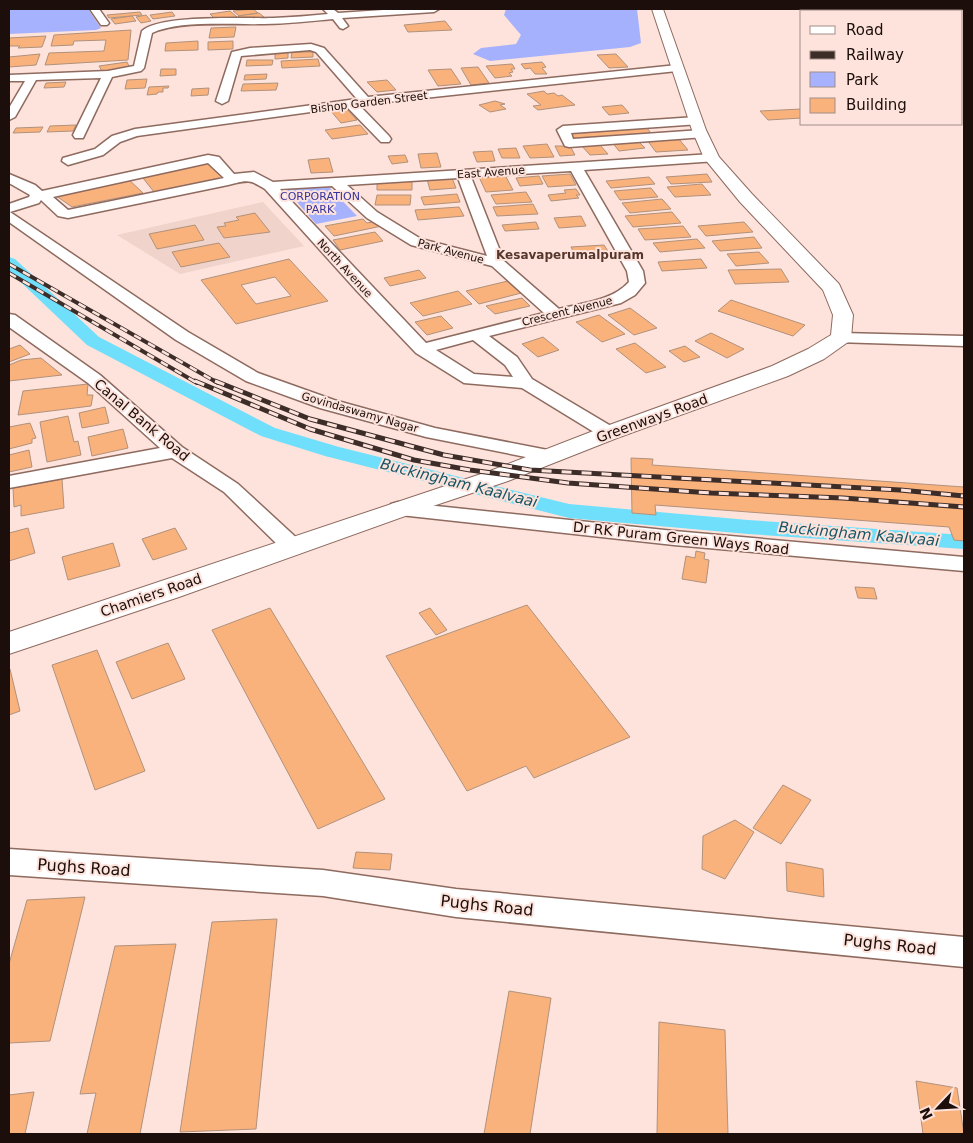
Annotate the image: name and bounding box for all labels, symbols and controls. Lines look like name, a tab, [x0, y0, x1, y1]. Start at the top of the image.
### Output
legend	[800, 10, 963, 125]
text: Road	[846, 21, 884, 39]
text: Railway	[846, 46, 904, 64]
text: Park	[846, 71, 879, 89]
street label: Bishop Garden Street	[310, 89, 429, 116]
text: Building	[846, 96, 907, 114]
street label: East Avenue	[457, 164, 526, 181]
park label: CORPORATION PARK	[280, 190, 360, 216]
street label: North Avenue	[314, 236, 375, 300]
street label: Park Avenue	[416, 236, 486, 267]
district label: Kesavaperumalpuram	[496, 248, 644, 262]
street label: Crescent Avenue	[520, 294, 614, 329]
street label: Canal Bank Road	[91, 376, 193, 464]
street label: Govindaswamy Nagar	[300, 390, 420, 436]
street label: Greenways Road	[594, 390, 710, 446]
water label: Buckingham Kaalvaai	[379, 455, 540, 511]
water label: Buckingham Kaalvaai	[778, 518, 941, 550]
street label: Dr RK Puram Green Ways Road	[572, 519, 790, 557]
street label: Chamiers Road	[98, 570, 204, 620]
street label: Pughs Road	[37, 855, 131, 880]
street label: Pughs Road	[440, 891, 534, 920]
street label: Pughs Road	[843, 930, 937, 959]
north arrow	[913, 1083, 963, 1133]
text: N	[916, 1105, 936, 1122]

